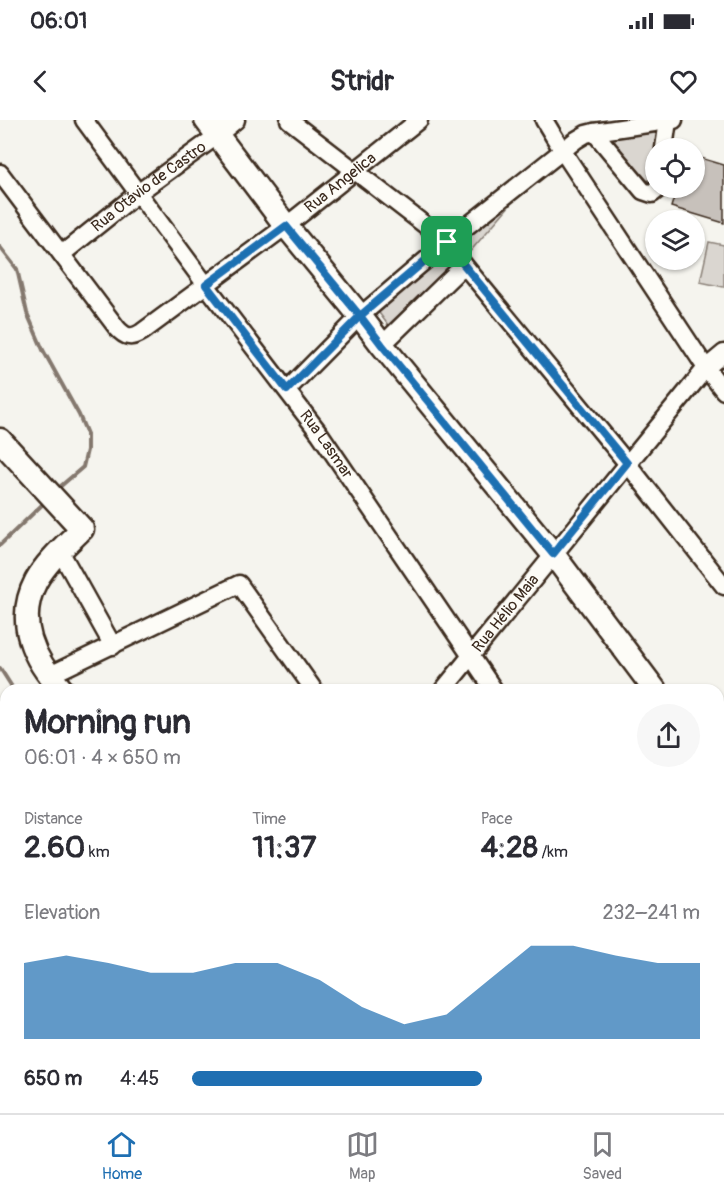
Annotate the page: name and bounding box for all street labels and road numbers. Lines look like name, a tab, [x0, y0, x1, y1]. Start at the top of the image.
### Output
street label: Rua Otávio de Castro	[87, 137, 211, 236]
street label: Rua Angelica	[300, 148, 380, 217]
street label: Rua Lasmar	[295, 406, 358, 483]
street label: Rua Hélio Maia	[468, 570, 543, 656]

